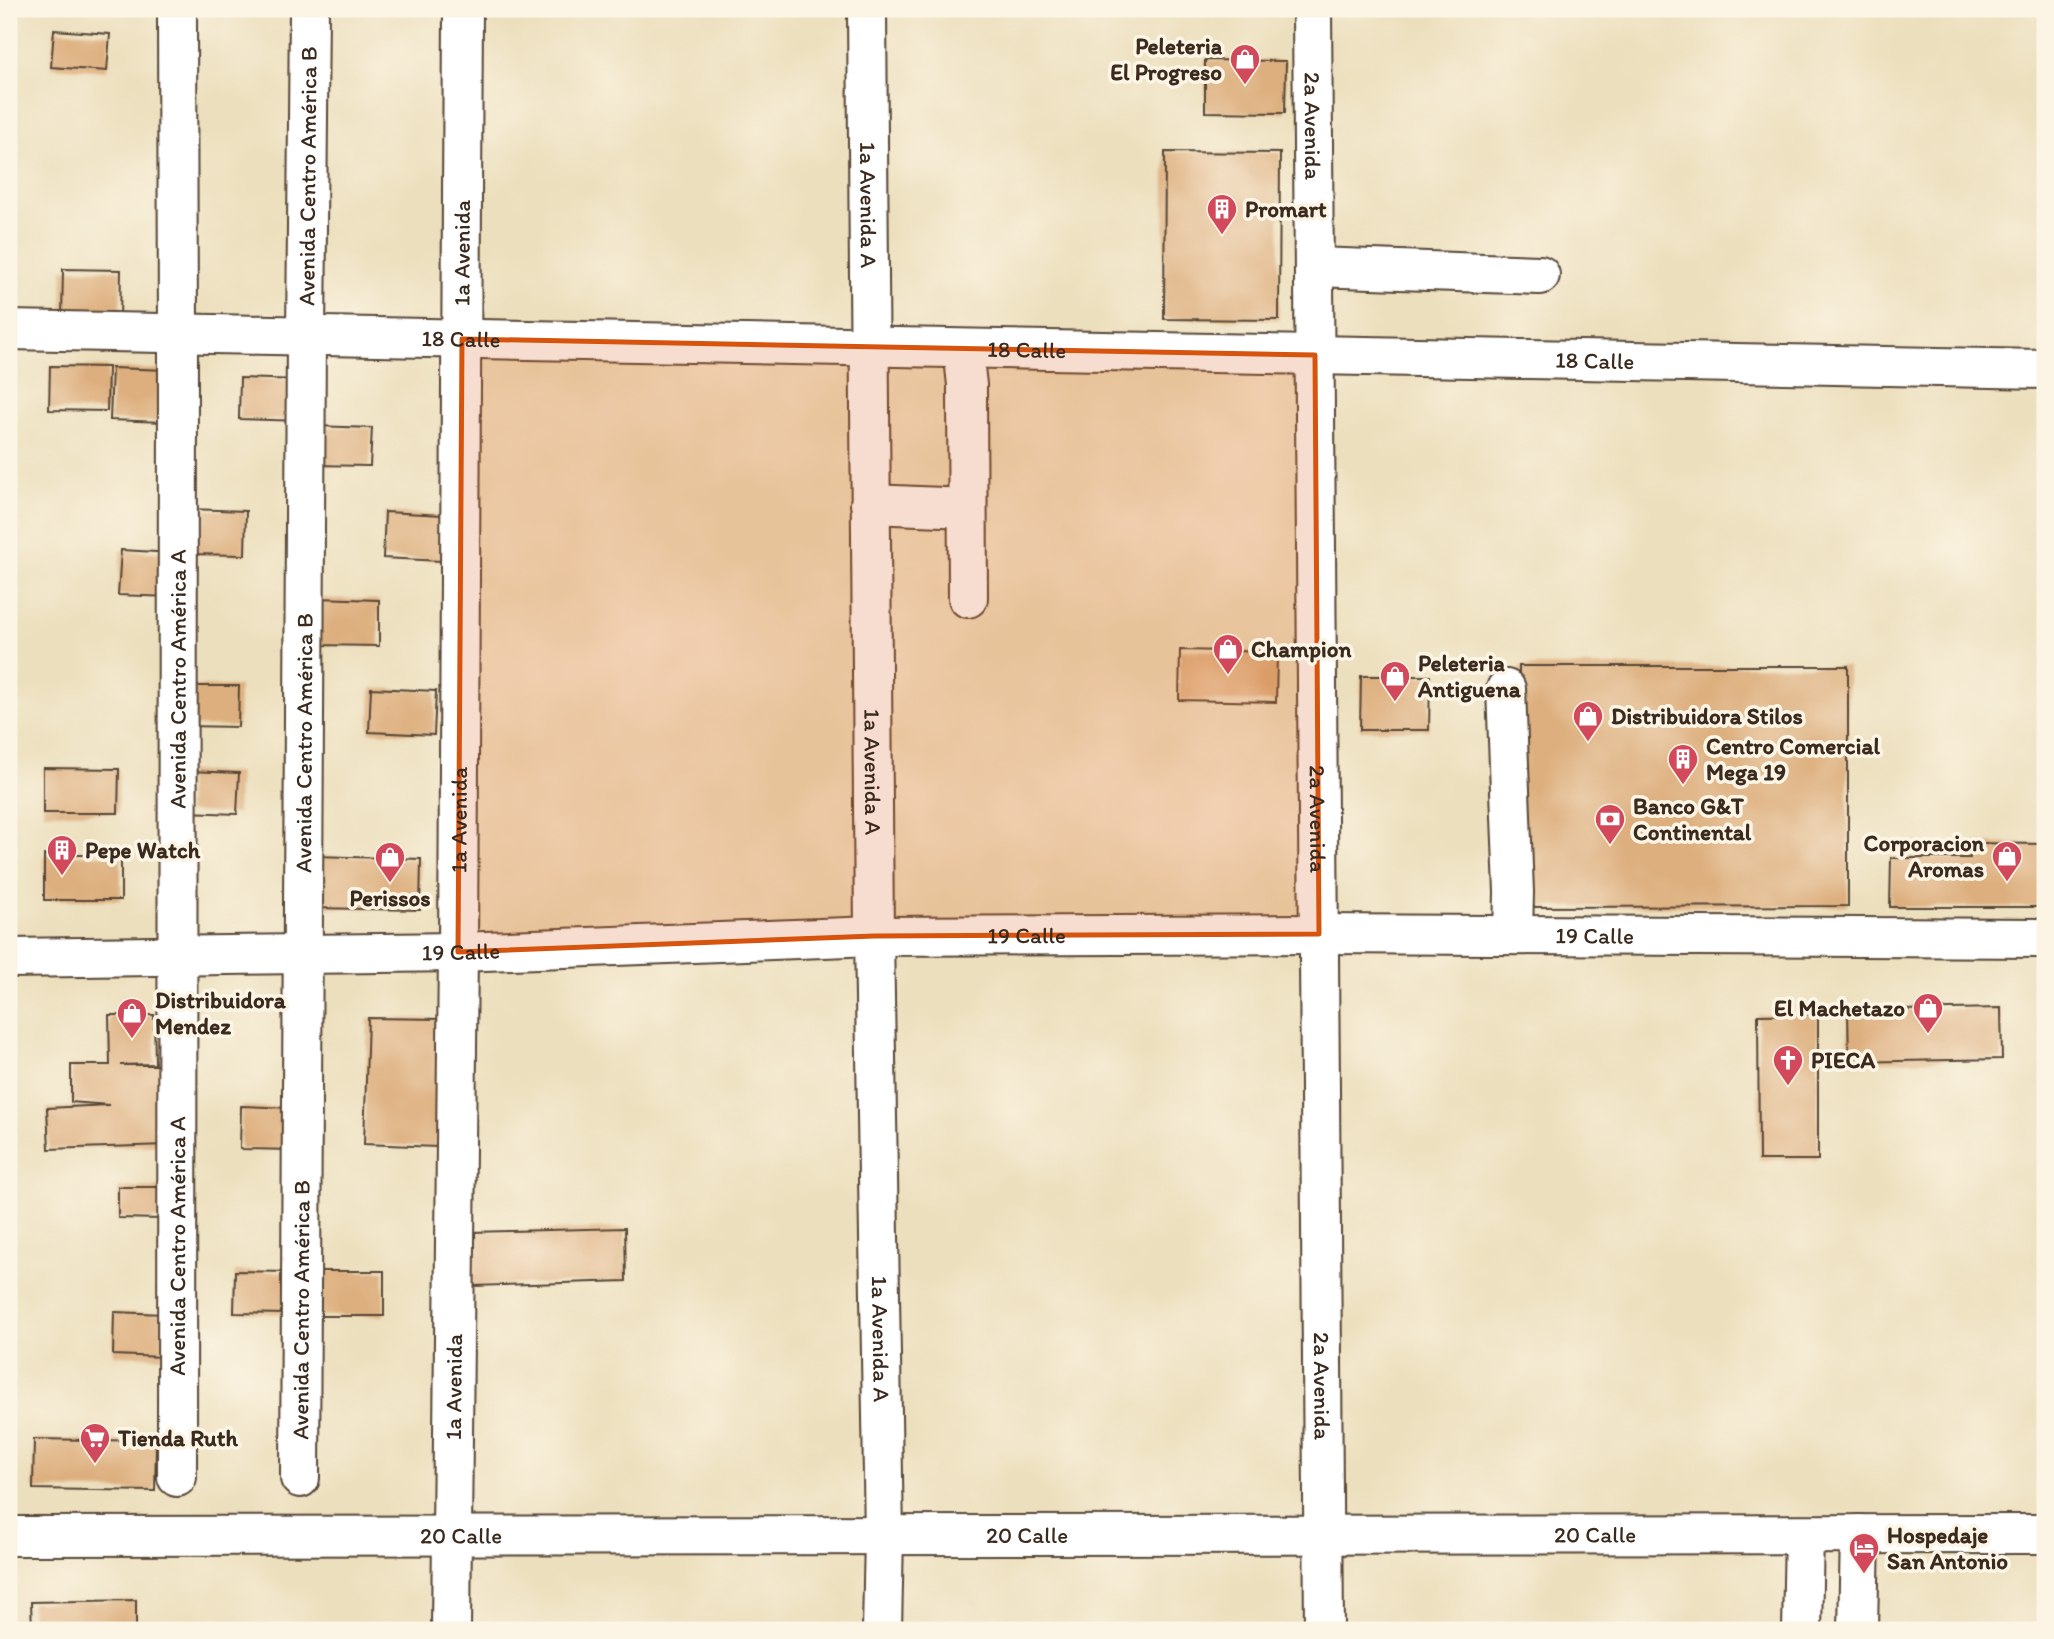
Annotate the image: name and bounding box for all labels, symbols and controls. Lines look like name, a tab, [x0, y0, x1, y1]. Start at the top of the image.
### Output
place label: Peleteria El Progreso	[1110, 32, 1223, 86]
shop icon: Peleteria El Progreso	[1228, 42, 1262, 86]
street label: Avenida Centro América B	[292, 46, 323, 306]
street label: 2a Avenida	[1298, 72, 1327, 180]
street label: 1a Avenida A	[854, 142, 883, 269]
building icon: Promart	[1205, 192, 1239, 236]
place label: Promart	[1245, 195, 1327, 223]
street label: 1a Avenida	[447, 200, 476, 306]
street label: 18 Calle	[421, 324, 501, 353]
street label: 18 Calle	[987, 335, 1067, 364]
street label: 18 Calle	[1555, 346, 1635, 375]
street label: Avenida Centro América A	[164, 549, 192, 809]
street label: Avenida Centro América B	[289, 613, 319, 873]
shop icon: Champion	[1211, 632, 1245, 676]
place label: Champion	[1251, 635, 1352, 663]
place label: Peleteria Antiguena	[1417, 649, 1522, 703]
shop icon: Peleteria Antiguena	[1378, 659, 1412, 703]
shop icon: Distribuidora Stilos	[1571, 699, 1605, 743]
place label: Distribuidora Stilos	[1611, 702, 1803, 730]
street label: 1a Avenida A	[858, 709, 887, 836]
place label: Centro Comercial Mega 19	[1706, 732, 1880, 786]
building icon: Centro Comercial Mega 19	[1666, 742, 1700, 786]
street label: 2a Avenida	[1304, 765, 1332, 873]
street label: 1a Avenida	[444, 767, 473, 873]
place label: Banco G&T Continental	[1633, 792, 1752, 846]
bank icon: Banco G&T Continental	[1593, 802, 1627, 846]
place label: Corporacion Aromas	[1864, 829, 1985, 883]
building icon: Pepe Watch	[45, 833, 79, 877]
place label: Pepe Watch	[85, 836, 201, 864]
shop icon: Corporacion Aromas	[1990, 839, 2024, 883]
shop icon: Perissos	[373, 840, 407, 884]
place label: Perissos	[350, 884, 430, 912]
street label: 19 Calle	[987, 921, 1066, 949]
street label: 19 Calle	[1555, 921, 1634, 950]
street label: 19 Calle	[421, 936, 501, 966]
place label: Distribuidora Mendez	[155, 986, 287, 1040]
shop icon: El Machetazo	[1911, 991, 1945, 1035]
place label: El Machetazo	[1774, 994, 1905, 1022]
shop icon: Distribuidora Mendez	[115, 996, 149, 1040]
church icon: PIECA	[1771, 1043, 1805, 1087]
place label: PIECA	[1811, 1046, 1875, 1074]
street label: Avenida Centro América A	[163, 1116, 191, 1376]
street label: Avenida Centro América B	[286, 1180, 316, 1440]
street label: 1a Avenida A	[866, 1275, 896, 1403]
street label: 2a Avenida	[1308, 1332, 1337, 1440]
street label: 1a Avenida	[439, 1334, 468, 1440]
supermarket icon: Tienda Ruth	[78, 1421, 112, 1465]
place label: Tienda Ruth	[117, 1424, 238, 1452]
street label: 20 Calle	[1554, 1520, 1636, 1548]
street label: 20 Calle	[986, 1521, 1068, 1549]
place label: Hospedaje San Antonio	[1887, 1521, 2008, 1575]
street label: 20 Calle	[420, 1522, 502, 1550]
hotel icon: Hospedaje San Antonio	[1847, 1531, 1881, 1575]

